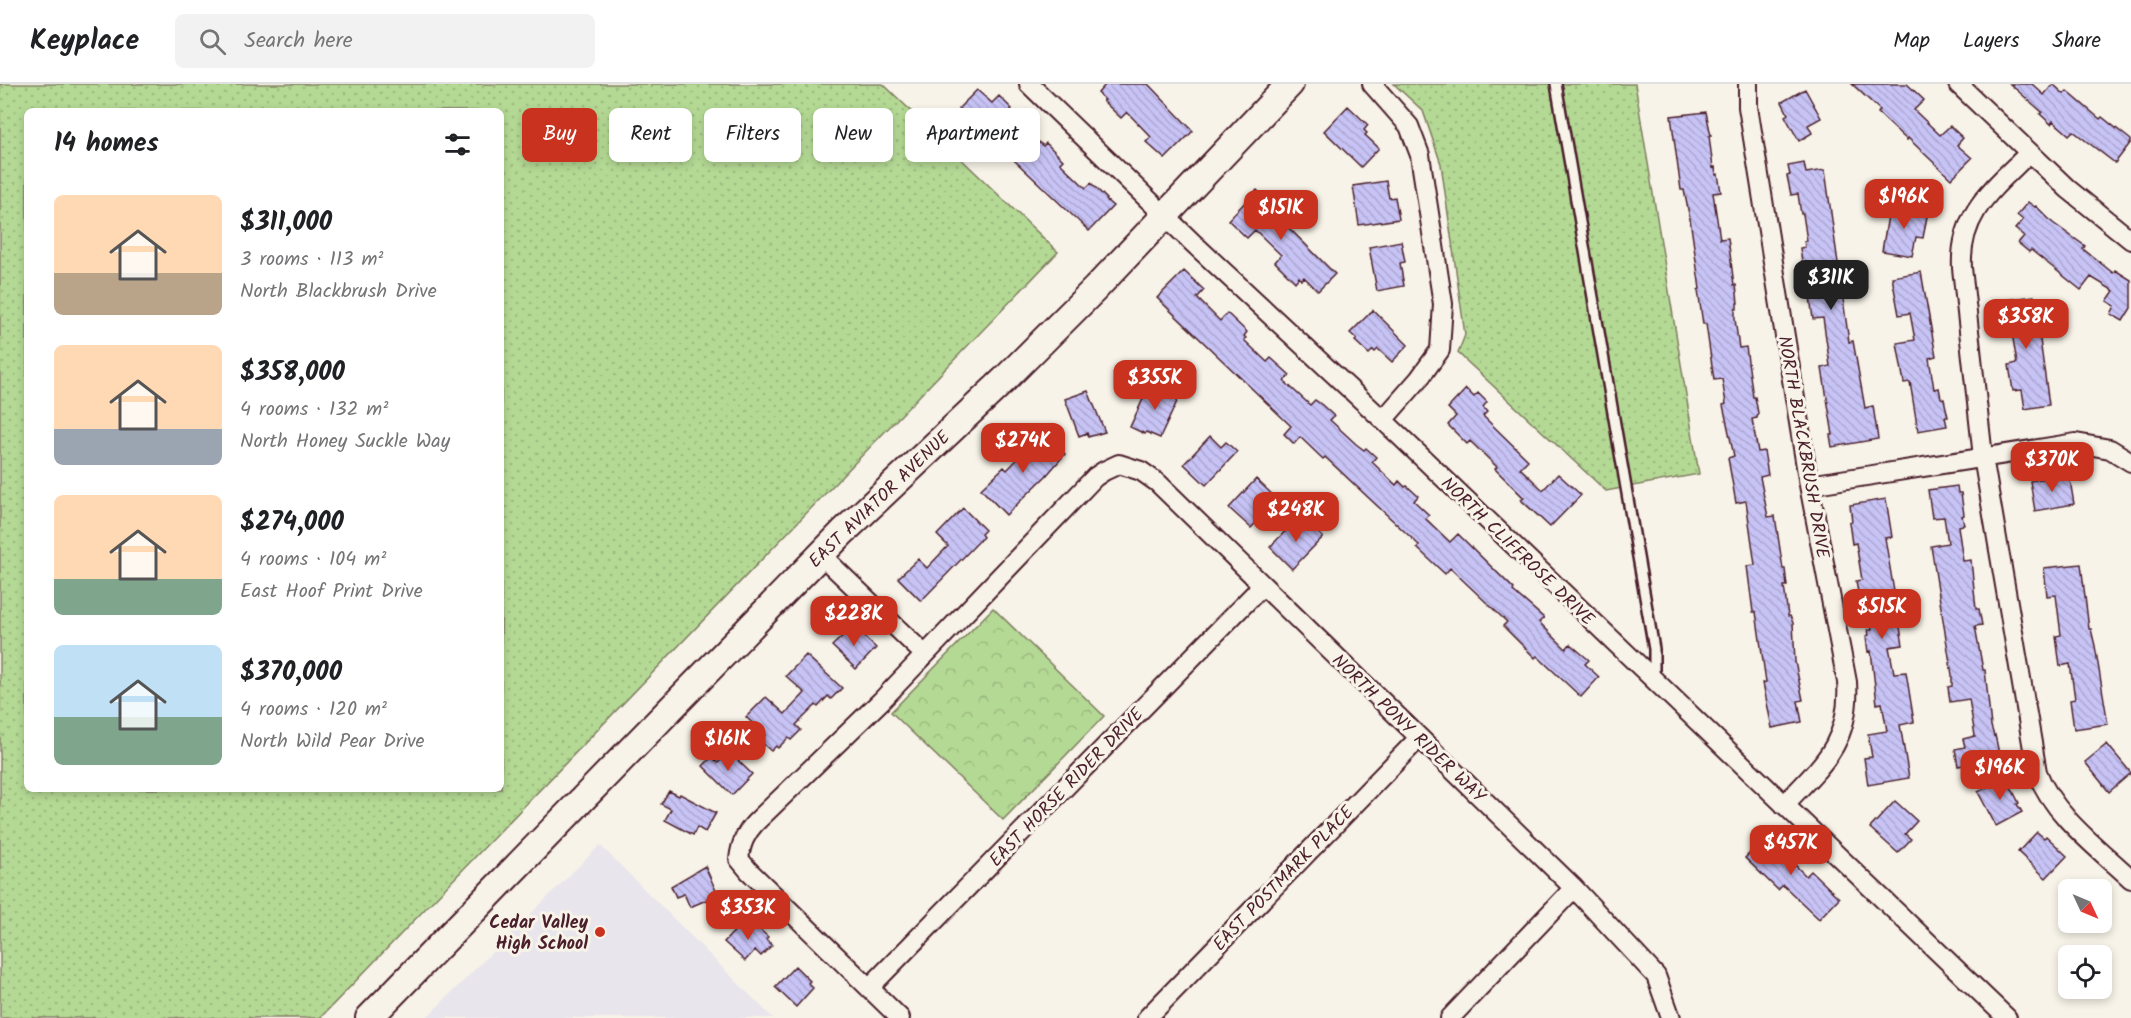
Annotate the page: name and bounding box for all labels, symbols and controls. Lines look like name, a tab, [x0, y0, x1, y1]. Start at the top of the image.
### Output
search box	[175, 14, 595, 68]
text: Keyplace	[30, 19, 139, 64]
text: Search here	[244, 24, 353, 59]
icon: search	[196, 25, 229, 58]
text: Map	[1893, 25, 1930, 58]
text: Layers	[1963, 25, 2019, 58]
text: Share	[2052, 25, 2101, 58]
chip: Buy	[522, 108, 597, 162]
chip: Rent	[609, 108, 692, 162]
chip: Filters	[704, 108, 801, 162]
chip: New	[813, 108, 893, 162]
chip: Apartment	[905, 108, 1040, 162]
text: 14 homes	[54, 123, 159, 165]
icon: filters	[441, 128, 474, 161]
pin: $196K	[1862, 179, 1946, 230]
text: $196K	[1879, 182, 1929, 214]
pin: $151K	[1239, 190, 1323, 241]
text: $151K	[1258, 193, 1304, 225]
text: $311,000	[240, 202, 332, 244]
icon: home	[102, 219, 174, 291]
text: 3 rooms · 113 m²	[240, 244, 383, 276]
pin: $311K	[1789, 260, 1873, 311]
text: $311K	[1808, 263, 1854, 295]
text: North Blackbrush Drive	[240, 276, 437, 308]
pin: $358K	[1984, 299, 2068, 350]
text: $358K	[1998, 302, 2054, 334]
street label: NORTH BLACKBRUSH DRIVE	[1769, 334, 1836, 561]
text: $358,000	[240, 352, 345, 394]
pin: $355K	[1113, 360, 1197, 411]
text: $355K	[1127, 363, 1183, 395]
icon: home	[102, 369, 174, 441]
text: 4 rooms · 132 m²	[240, 394, 388, 426]
pin: $274K	[981, 423, 1065, 474]
street label: EAST AVIATOR AVENUE	[802, 424, 958, 576]
text: North Honey Suckle Way	[240, 426, 450, 458]
text: $274K	[995, 426, 1051, 458]
pin: $370K	[2010, 442, 2094, 493]
text: $370K	[2025, 445, 2079, 477]
street label: NORTH CLIFFROSE DRIVE	[1433, 471, 1601, 634]
pin: $248K	[1254, 492, 1338, 543]
text: $248K	[1267, 495, 1325, 527]
text: $274,000	[240, 502, 344, 544]
icon: home	[102, 519, 174, 591]
text: 4 rooms · 104 m²	[240, 544, 386, 576]
text: East Hoof Print Drive	[240, 576, 423, 608]
pin: $515K	[1840, 589, 1924, 640]
text: $515K	[1857, 592, 1907, 624]
pin: $228K	[812, 596, 896, 647]
text: $228K	[825, 599, 884, 631]
street label: NORTH PONY RIDER WAY	[1324, 648, 1492, 811]
text: $370,000	[240, 652, 342, 694]
icon: home	[102, 669, 174, 741]
text: 4 rooms · 120 m²	[240, 694, 387, 726]
street label: EAST HORSE RIDER DRIVE	[983, 701, 1152, 875]
pin: $161K	[686, 721, 770, 772]
text: $161K	[705, 724, 751, 756]
text: North Wild Pear Drive	[240, 726, 425, 758]
pin: $196K	[1958, 750, 2042, 801]
text: $196K	[1975, 753, 2025, 785]
street label: EAST POSTMARK PLACE	[1207, 799, 1362, 959]
pin: $457K	[1749, 825, 1833, 876]
text: $457K	[1764, 828, 1818, 860]
north arrow	[2058, 879, 2112, 933]
map controls	[2058, 879, 2112, 999]
pin: $353K	[706, 890, 790, 941]
text: $353K	[720, 893, 776, 925]
place label: Cedar Valley High School	[489, 909, 589, 959]
marker: Cedar Valley High School	[593, 925, 607, 939]
button: locate	[2058, 945, 2112, 999]

